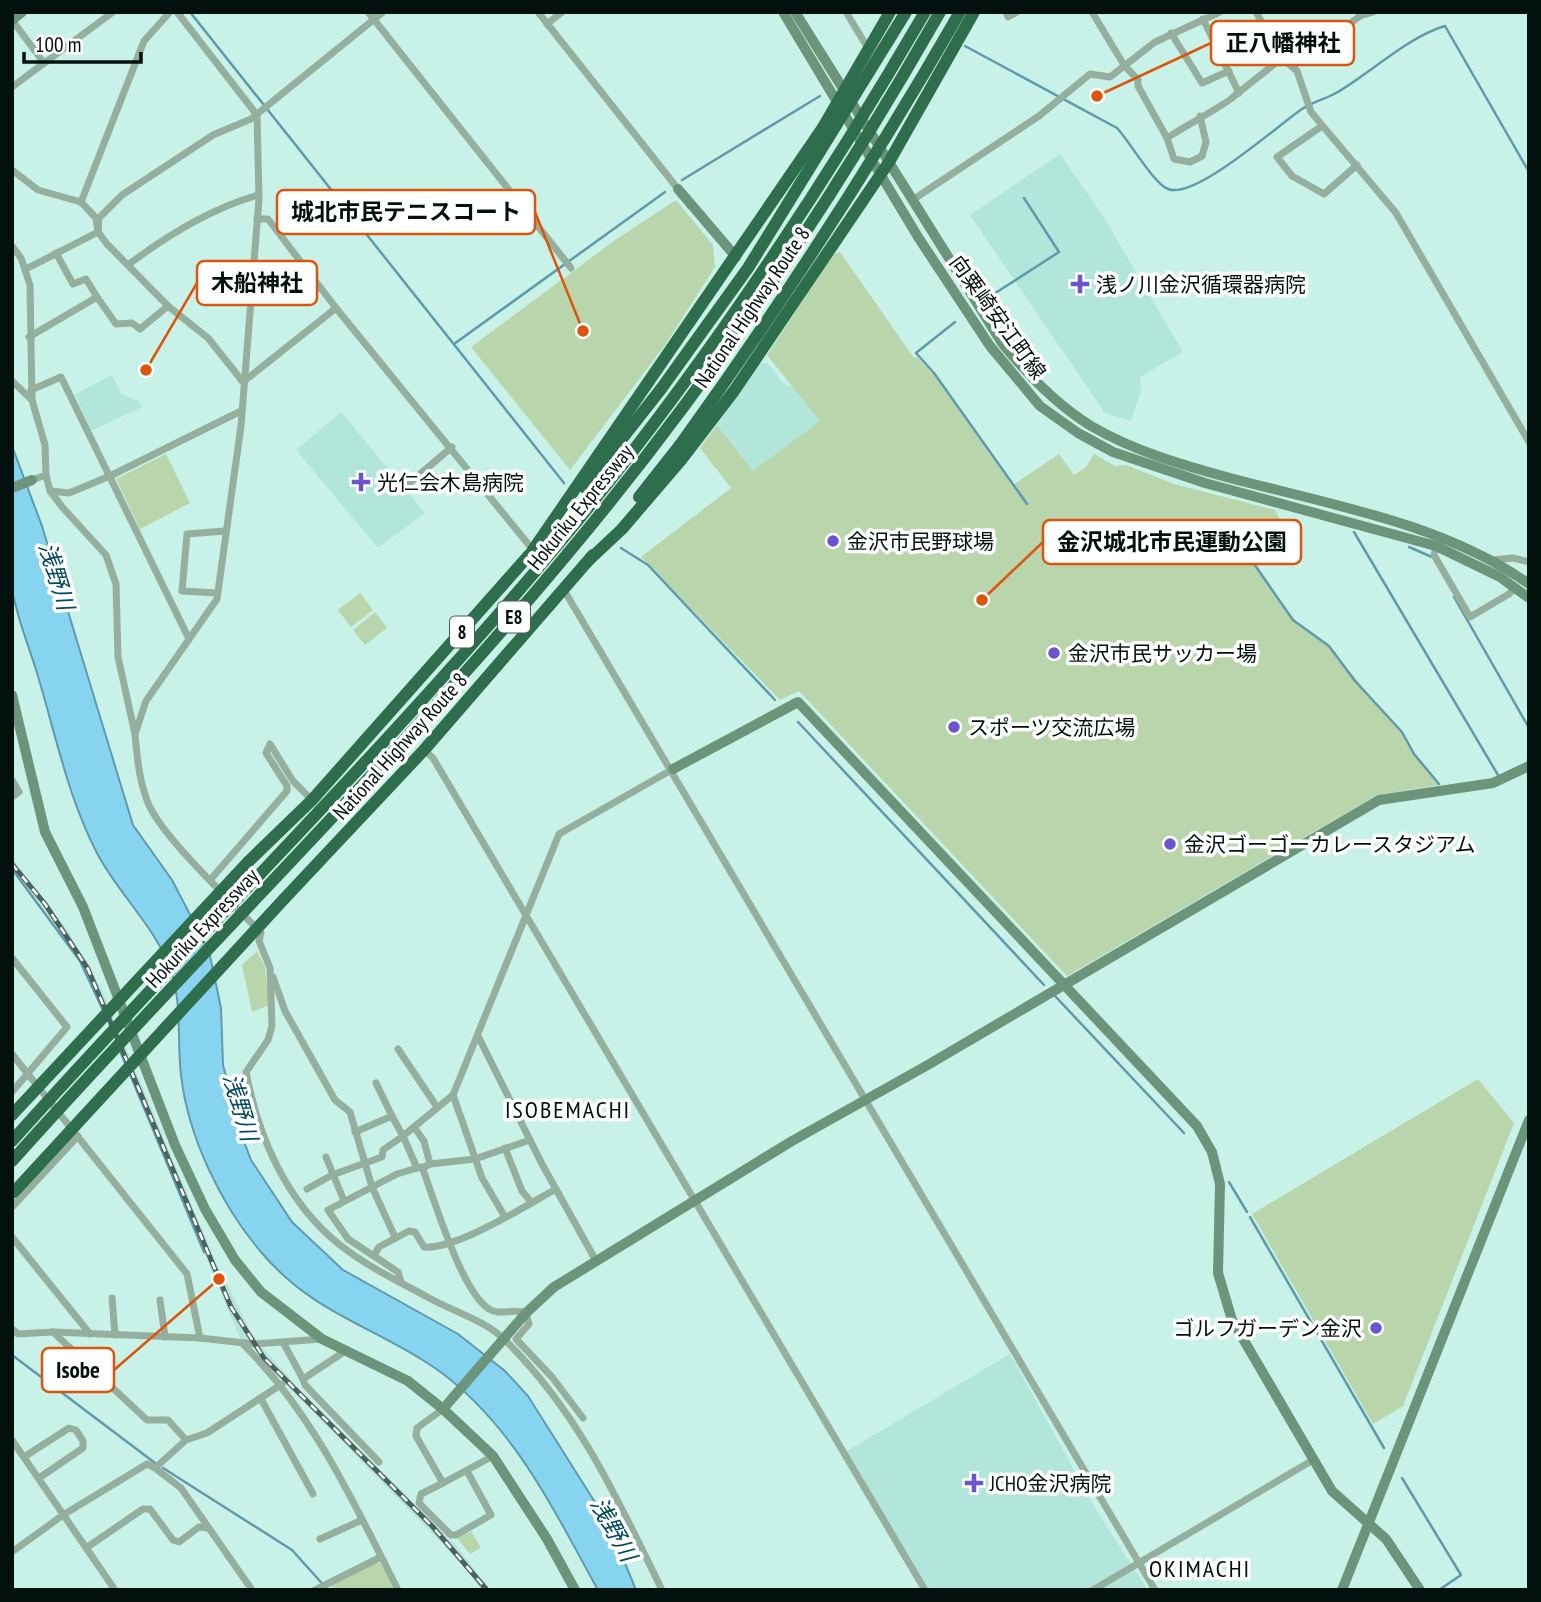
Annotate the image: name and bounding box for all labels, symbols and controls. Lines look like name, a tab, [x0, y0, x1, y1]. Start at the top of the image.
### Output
scale bar	[24, 21, 142, 65]
callout: 正八幡神社	[1211, 21, 1354, 65]
text: 正八幡神社	[1226, 28, 1341, 57]
text: 100 m	[35, 31, 81, 58]
callout: 城北市民テニスコート	[277, 190, 535, 234]
text: 城北市民テニスコート	[291, 197, 521, 226]
street label: National Highway Route 8	[688, 221, 816, 393]
street label: 向粟崎安江町線	[944, 250, 1052, 384]
callout: 木船神社	[197, 261, 317, 305]
text: 木船神社	[211, 268, 303, 297]
place label: 浅ノ川金沢循環器病院	[1096, 271, 1306, 298]
marker: 浅ノ川金沢循環器病院	[1070, 274, 1090, 294]
street label: Hokuriku Expressway	[521, 439, 639, 575]
place label: 光仁会木島病院	[377, 469, 524, 496]
marker: 光仁会木島病院	[351, 472, 371, 492]
callout: 金沢城北市民運動公園	[1043, 520, 1301, 564]
text: 金沢城北市民運動公園	[1057, 527, 1287, 556]
place label: 金沢市民野球場	[847, 528, 994, 555]
marker: 金沢市民野球場	[825, 533, 841, 549]
water label: 浅野川	[33, 539, 82, 616]
road number: E8	[498, 602, 530, 632]
road number: 8	[450, 617, 474, 648]
place label: 金沢市民サッカー場	[1068, 640, 1257, 667]
marker: 金沢市民サッカー場	[1046, 645, 1062, 661]
street label: National Highway Route 8	[327, 667, 473, 825]
place label: スポーツ交流広場	[968, 714, 1136, 741]
marker: スポーツ交流広場	[946, 719, 962, 735]
place label: 金沢ゴーゴーカレースタジアム	[1184, 831, 1475, 858]
marker: 金沢ゴーゴーカレースタジアム	[1162, 836, 1178, 852]
street label: Hokuriku Expressway	[140, 863, 264, 993]
water label: 浅野川	[218, 1070, 265, 1147]
district label: ISOBEMACHI	[505, 1094, 631, 1125]
place label: ゴルフガーデン金沢	[1173, 1315, 1362, 1342]
marker: ゴルフガーデン金沢	[1368, 1320, 1384, 1336]
callout: Isobe	[42, 1348, 114, 1392]
text: Isobe	[56, 1355, 100, 1384]
place label: JCHO金沢病院	[989, 1470, 1111, 1497]
marker: JCHO金沢病院	[964, 1473, 984, 1493]
water label: 浅野川	[585, 1492, 645, 1569]
district label: OKIMACHI	[1149, 1553, 1251, 1584]

